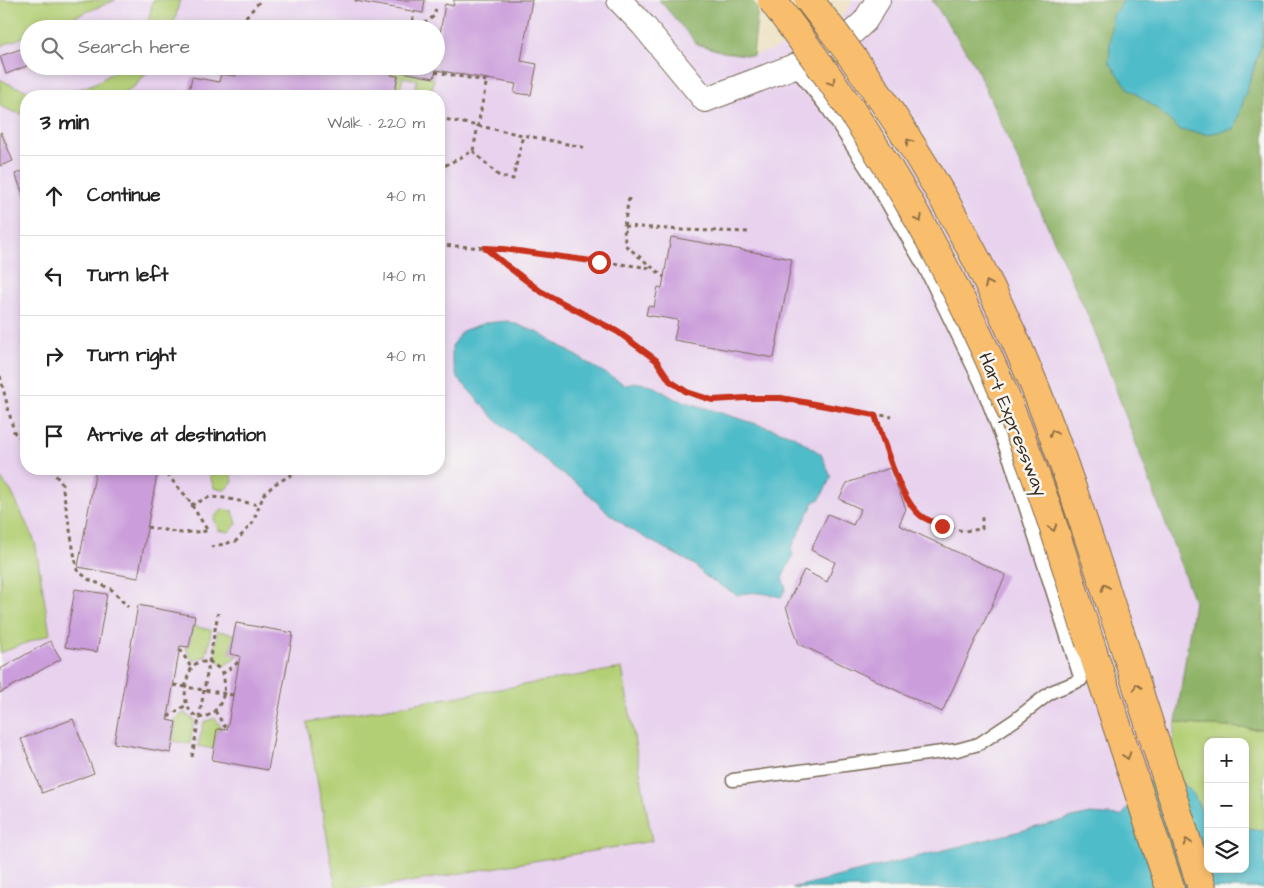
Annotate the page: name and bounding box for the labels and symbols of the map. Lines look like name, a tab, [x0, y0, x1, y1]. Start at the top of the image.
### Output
one-way arrow	[826, 76, 835, 85]
one-way arrow	[906, 139, 915, 148]
one-way arrow	[912, 213, 922, 222]
route start	[588, 251, 611, 274]
one-way arrow	[984, 281, 994, 290]
street label: Hart Expressway	[971, 349, 1054, 501]
one-way arrow	[1048, 429, 1059, 438]
route end	[931, 515, 954, 538]
one-way arrow	[1048, 523, 1058, 531]
one-way arrow	[1101, 583, 1111, 592]
one-way arrow	[1133, 683, 1143, 692]
one-way arrow	[1121, 751, 1131, 760]
one-way arrow	[1183, 838, 1193, 846]

